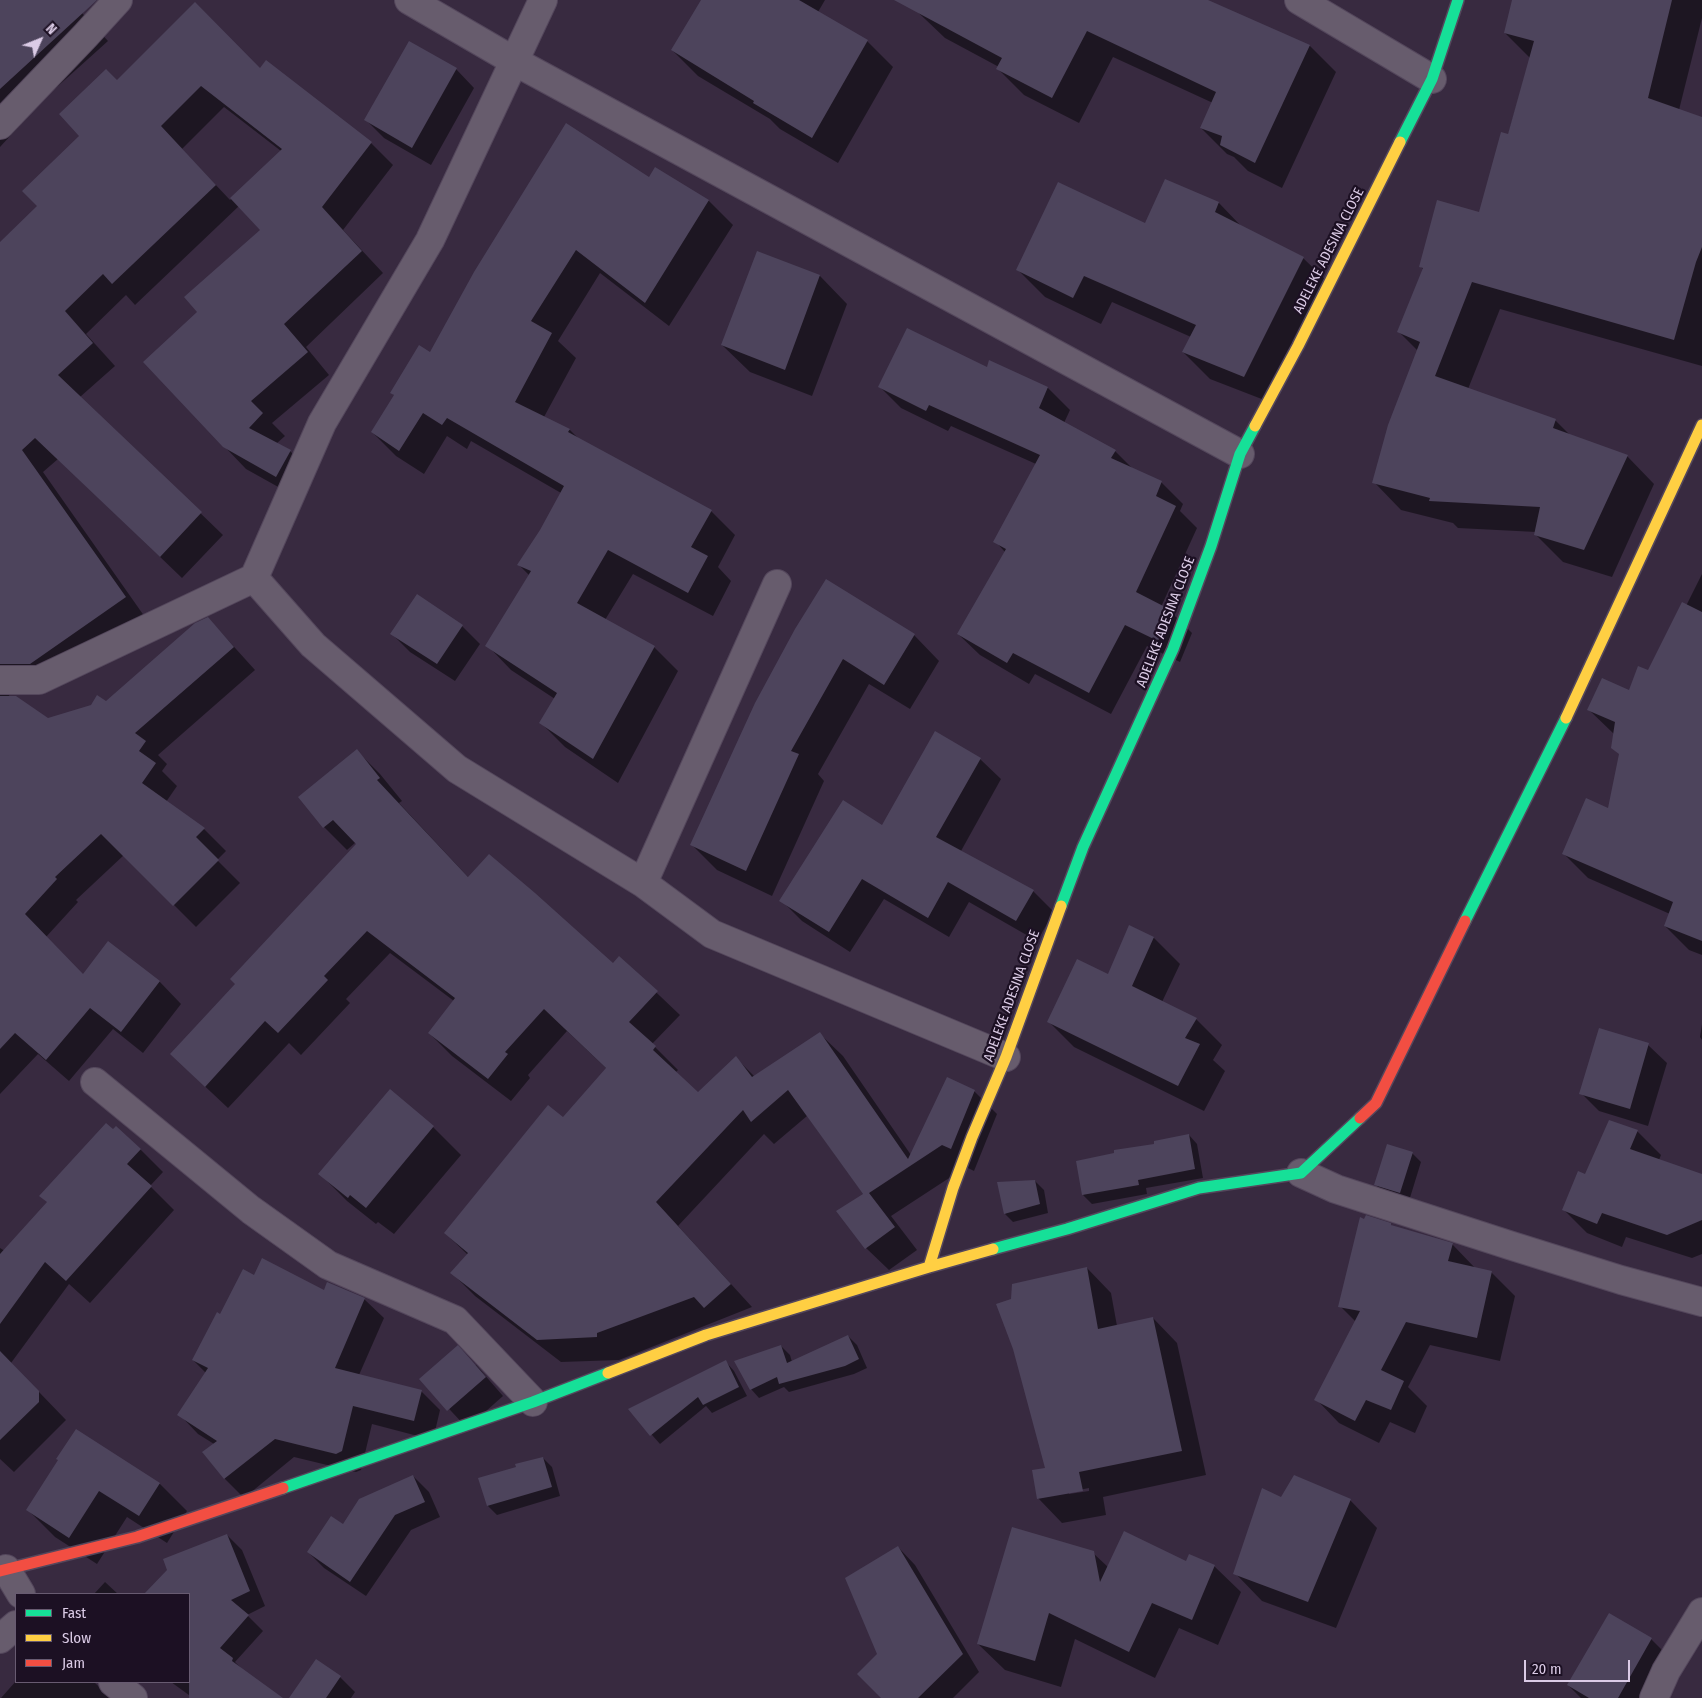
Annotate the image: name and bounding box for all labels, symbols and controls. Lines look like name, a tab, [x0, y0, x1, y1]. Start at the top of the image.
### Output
north arrow	[15, 15, 65, 65]
text: N	[42, 20, 60, 38]
street label: ADELEKE ADESINA CLOSE	[1290, 185, 1368, 317]
street label: ADELEKE ADESINA CLOSE	[1133, 554, 1199, 690]
street label: ADELEKE ADESINA CLOSE	[980, 928, 1044, 1064]
legend	[15, 1593, 190, 1683]
text: Fast	[62, 1604, 86, 1622]
text: Slow	[62, 1629, 91, 1647]
scale bar	[1527, 1650, 1633, 1682]
text: Jam	[62, 1654, 85, 1672]
text: 20 m	[1532, 1660, 1562, 1678]

